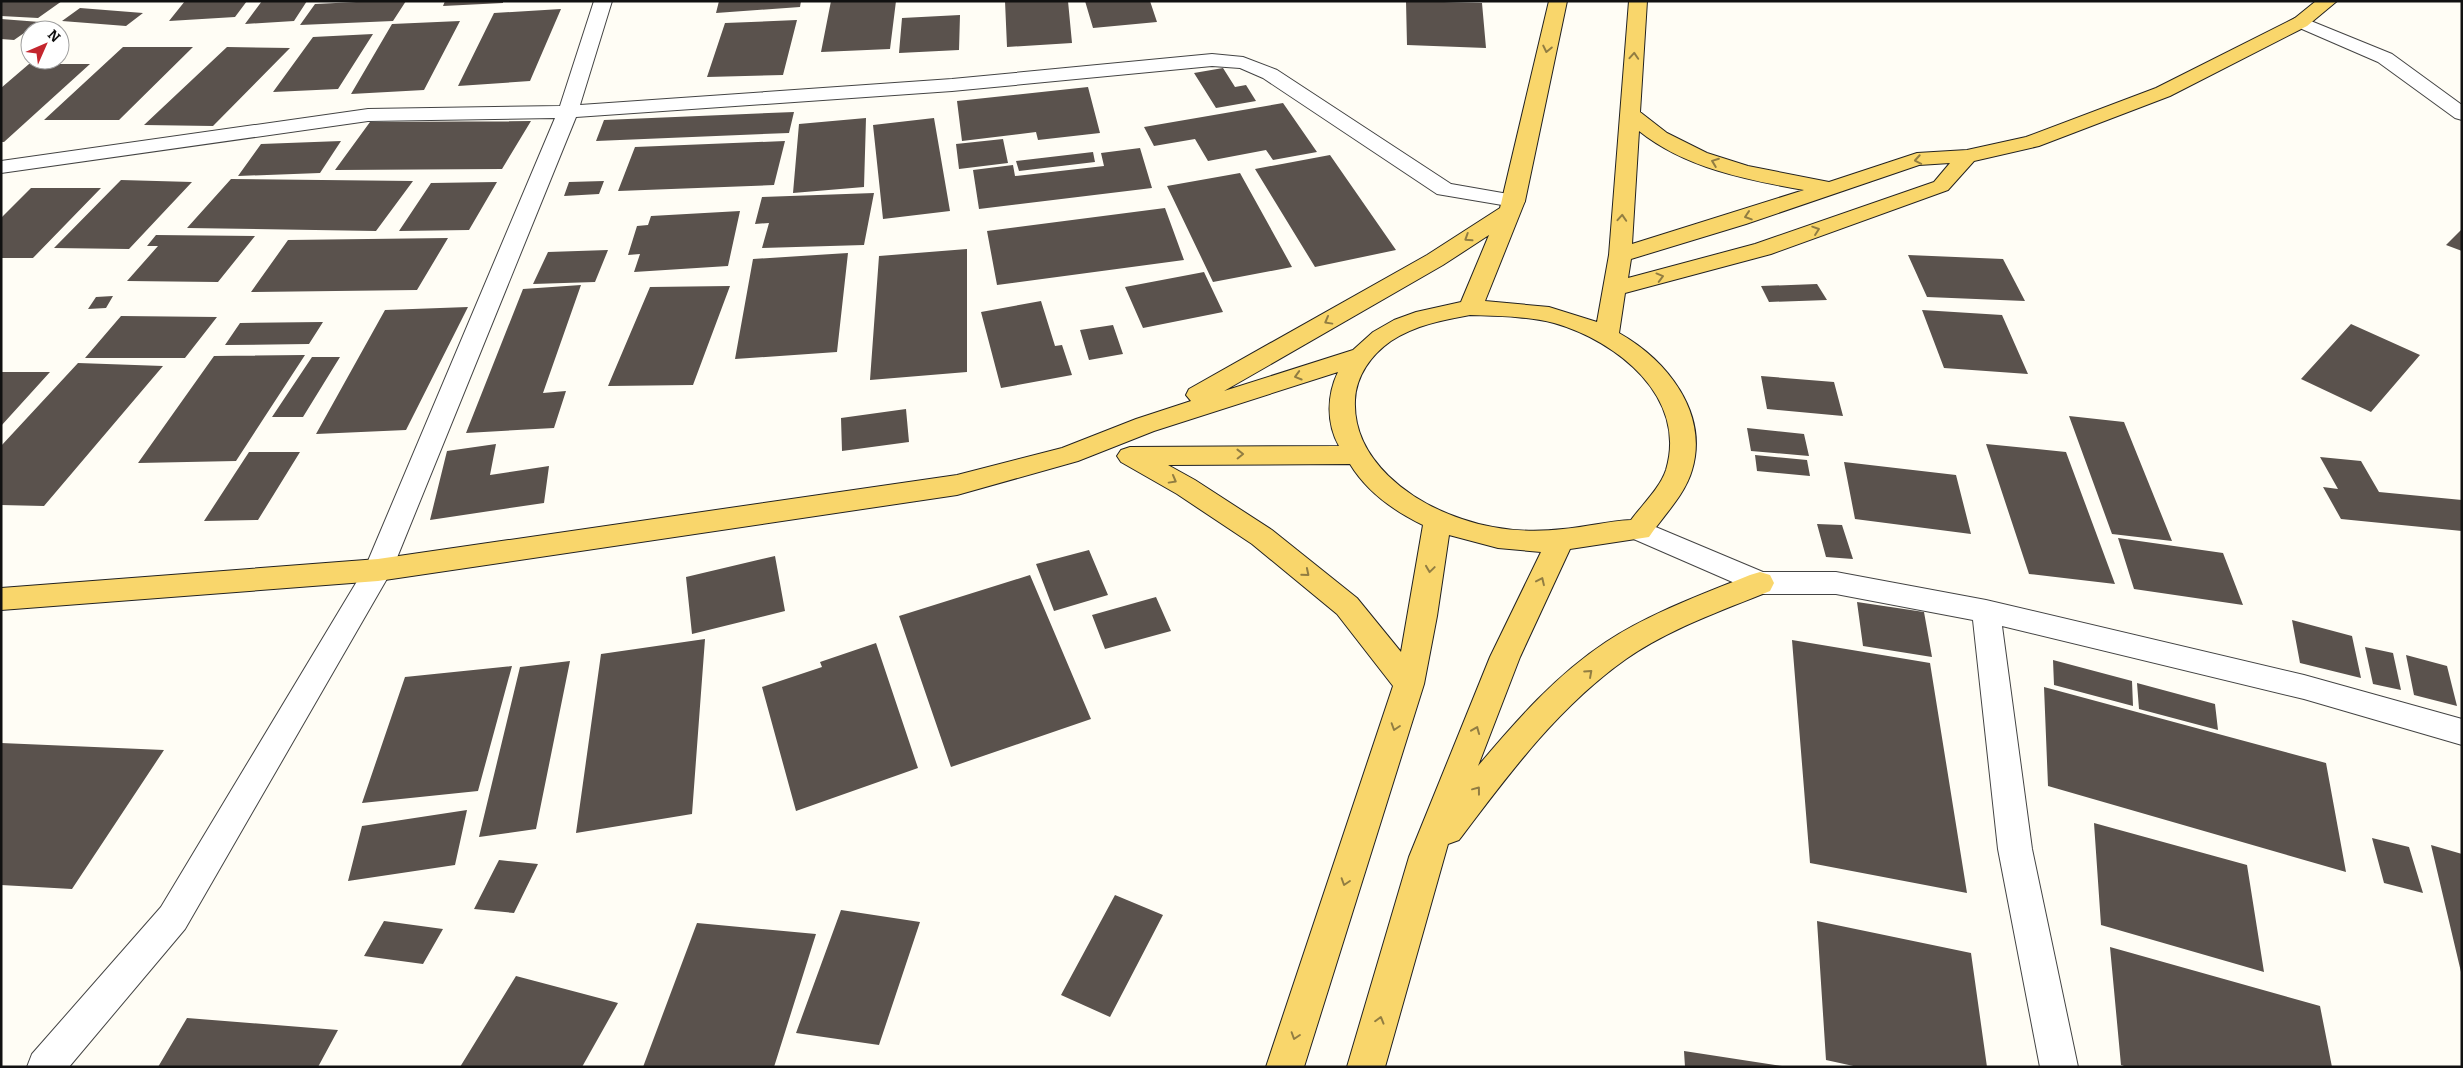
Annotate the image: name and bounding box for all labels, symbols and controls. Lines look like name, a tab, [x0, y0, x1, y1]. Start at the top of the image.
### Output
north arrow	[20, 20, 70, 70]
text: N	[44, 26, 64, 46]
one-way arrow	[1542, 44, 1553, 53]
one-way arrow	[1628, 52, 1639, 60]
one-way arrow	[1914, 155, 1923, 165]
one-way arrow	[1712, 157, 1720, 167]
one-way arrow	[1744, 210, 1752, 220]
one-way arrow	[1617, 214, 1628, 222]
one-way arrow	[1811, 226, 1820, 236]
one-way arrow	[1465, 232, 1474, 241]
one-way arrow	[1656, 272, 1664, 282]
one-way arrow	[1325, 315, 1334, 325]
one-way arrow	[1294, 371, 1302, 381]
one-way arrow	[1236, 449, 1244, 460]
one-way arrow	[1167, 474, 1176, 484]
one-way arrow	[1425, 565, 1436, 573]
one-way arrow	[1300, 567, 1309, 575]
one-way arrow	[1535, 577, 1545, 586]
one-way arrow	[1583, 669, 1592, 678]
one-way arrow	[1391, 723, 1401, 731]
one-way arrow	[1470, 726, 1481, 735]
one-way arrow	[1471, 786, 1480, 796]
one-way arrow	[1340, 877, 1350, 886]
one-way arrow	[1374, 1016, 1384, 1024]
one-way arrow	[1290, 1032, 1300, 1040]

